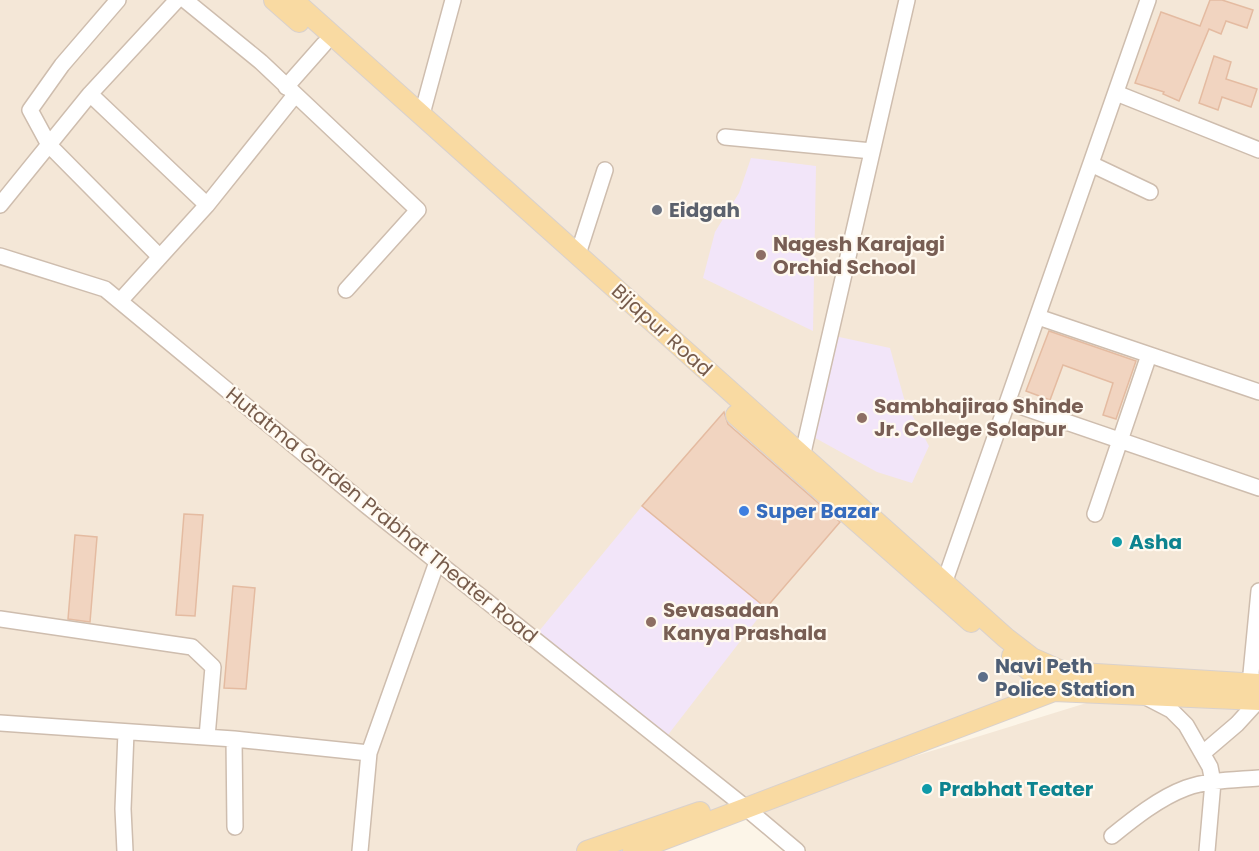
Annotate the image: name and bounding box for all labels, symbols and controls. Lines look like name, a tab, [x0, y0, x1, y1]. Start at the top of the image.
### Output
place label: Eidgah	[669, 196, 740, 224]
marker: Eidgah	[650, 203, 664, 217]
place label: Nagesh Karajagi Orchid School	[773, 230, 945, 281]
marker: Nagesh Karajagi Orchid School	[754, 248, 768, 262]
street label: Bijapur Road	[606, 277, 718, 383]
street label: Hutatma Garden Prabhat Theater Road	[220, 380, 544, 650]
place label: Sambhajirao Shinde Jr. College Solapur	[874, 392, 1084, 443]
marker: Sambhajirao Shinde Jr. College Solapur	[855, 411, 869, 425]
place label: Super Bazar	[756, 497, 880, 525]
marker: Super Bazar	[737, 504, 751, 518]
place label: Asha	[1129, 528, 1182, 556]
marker: Asha	[1110, 535, 1124, 549]
place label: Sevasadan Kanya Prashala	[663, 596, 827, 647]
marker: Sevasadan Kanya Prashala	[644, 615, 658, 629]
place label: Navi Peth Police Station	[995, 652, 1135, 703]
marker: Navi Peth Police Station	[976, 670, 990, 684]
place label: Prabhat Teater	[939, 775, 1094, 803]
marker: Prabhat Teater	[920, 782, 934, 796]

